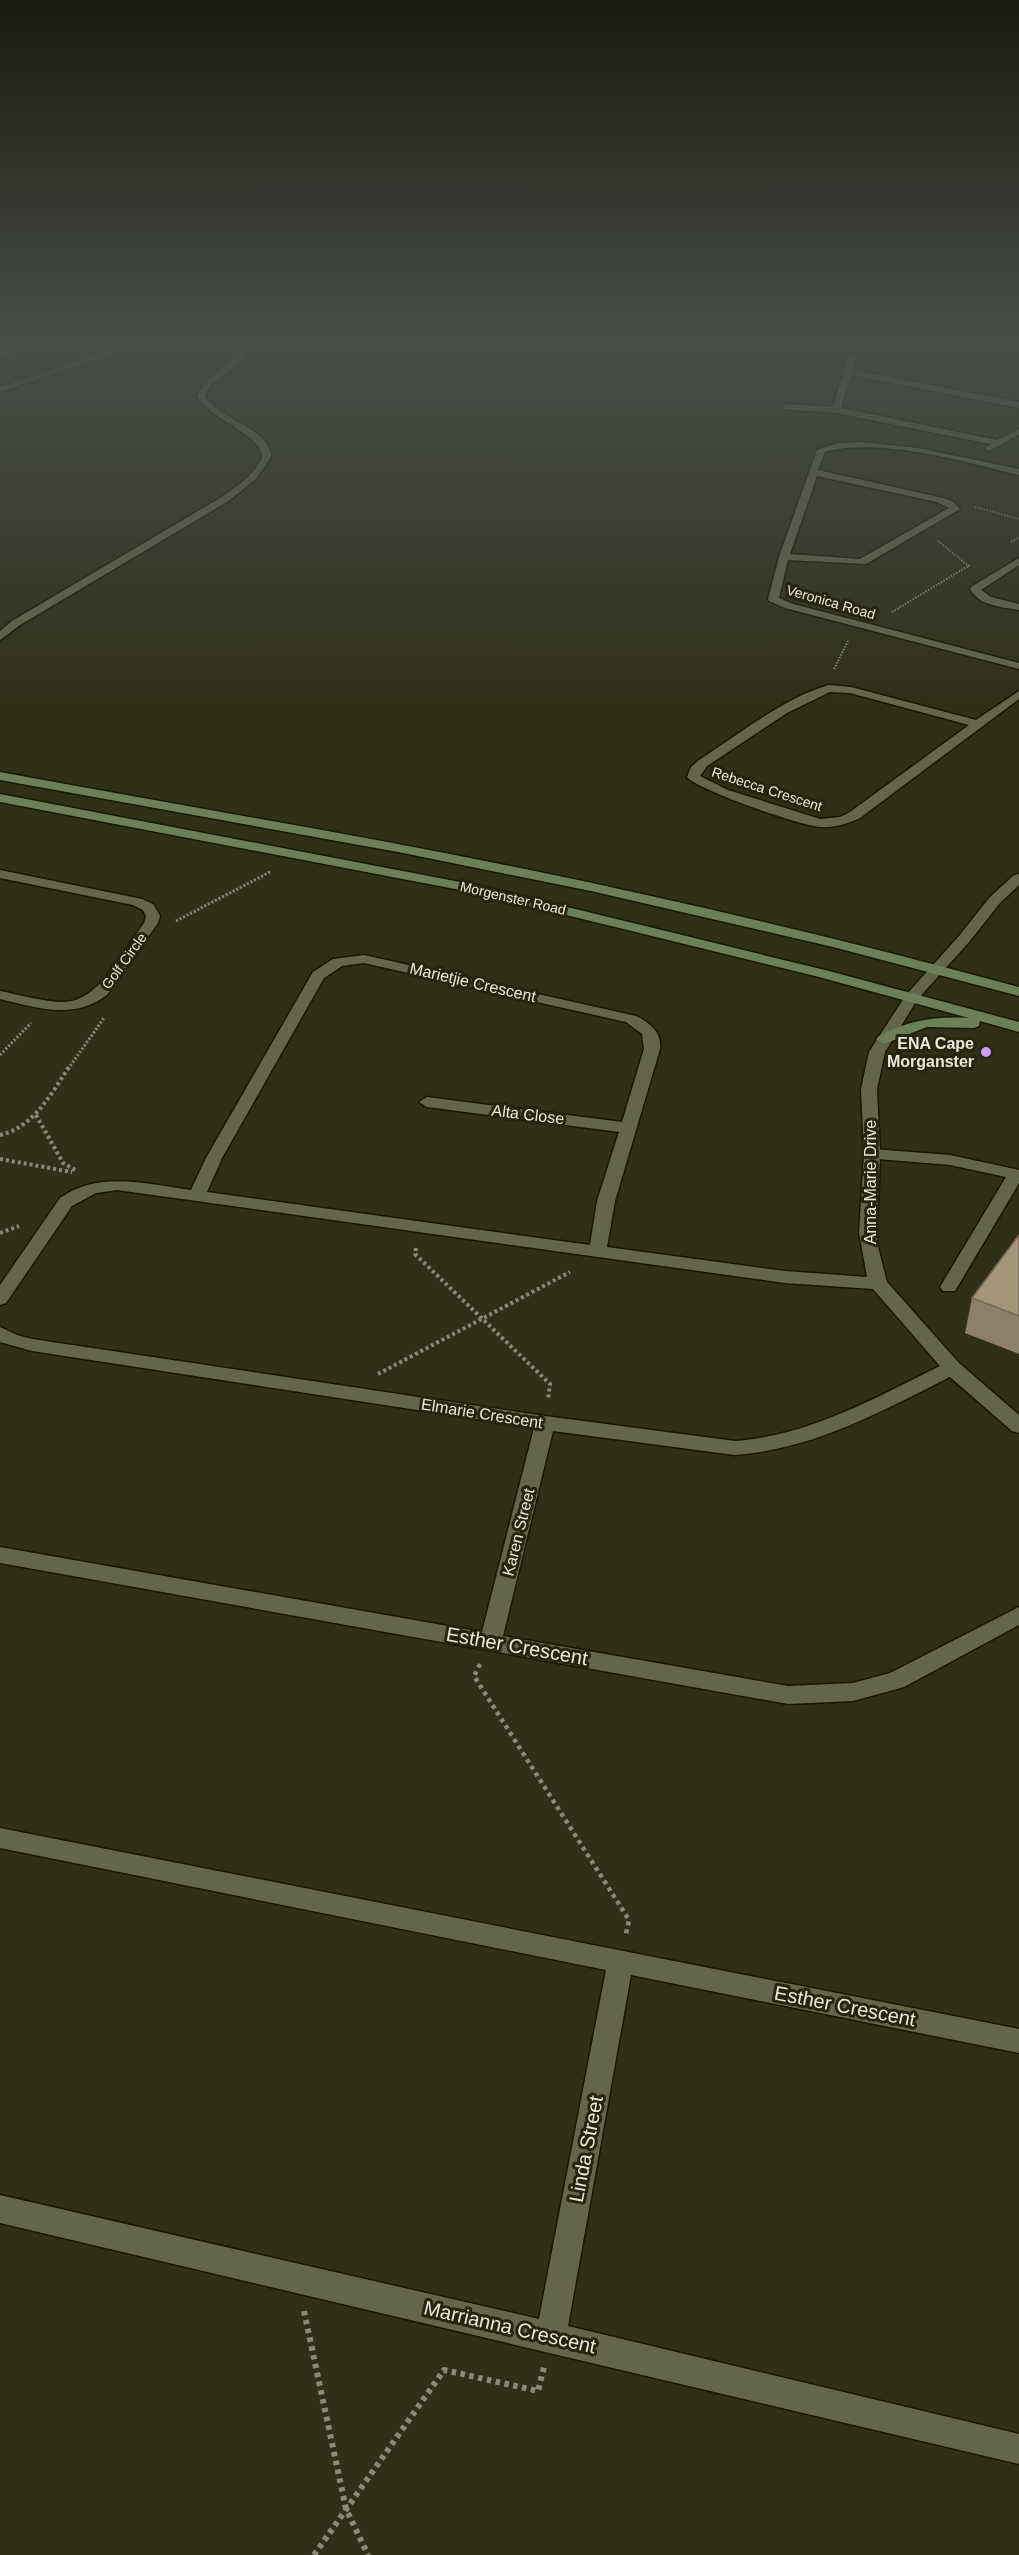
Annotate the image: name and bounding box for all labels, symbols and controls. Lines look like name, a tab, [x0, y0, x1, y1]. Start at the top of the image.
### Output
street label: Veronica Road	[785, 582, 877, 622]
street label: Rebecca Crescent	[710, 764, 824, 814]
street label: Morgenster Road	[459, 878, 567, 918]
street label: Golf Circle	[98, 930, 150, 992]
street label: Marietjie Crescent	[408, 960, 538, 1005]
place label: ENA Cape Morganster	[887, 1035, 974, 1070]
marker: ENA Cape Morganster	[979, 1045, 993, 1059]
street label: Alta Close	[491, 1102, 565, 1127]
street label: Anna-Marie Drive	[862, 1120, 879, 1244]
street label: Elmarie Crescent	[420, 1396, 544, 1432]
street label: Karen Street	[499, 1486, 538, 1578]
street label: Esther Crescent	[444, 1623, 590, 1669]
street label: Esther Crescent	[773, 1982, 918, 2031]
street label: Linda Street	[565, 2094, 607, 2204]
street label: Marrianna Crescent	[422, 2297, 598, 2358]

